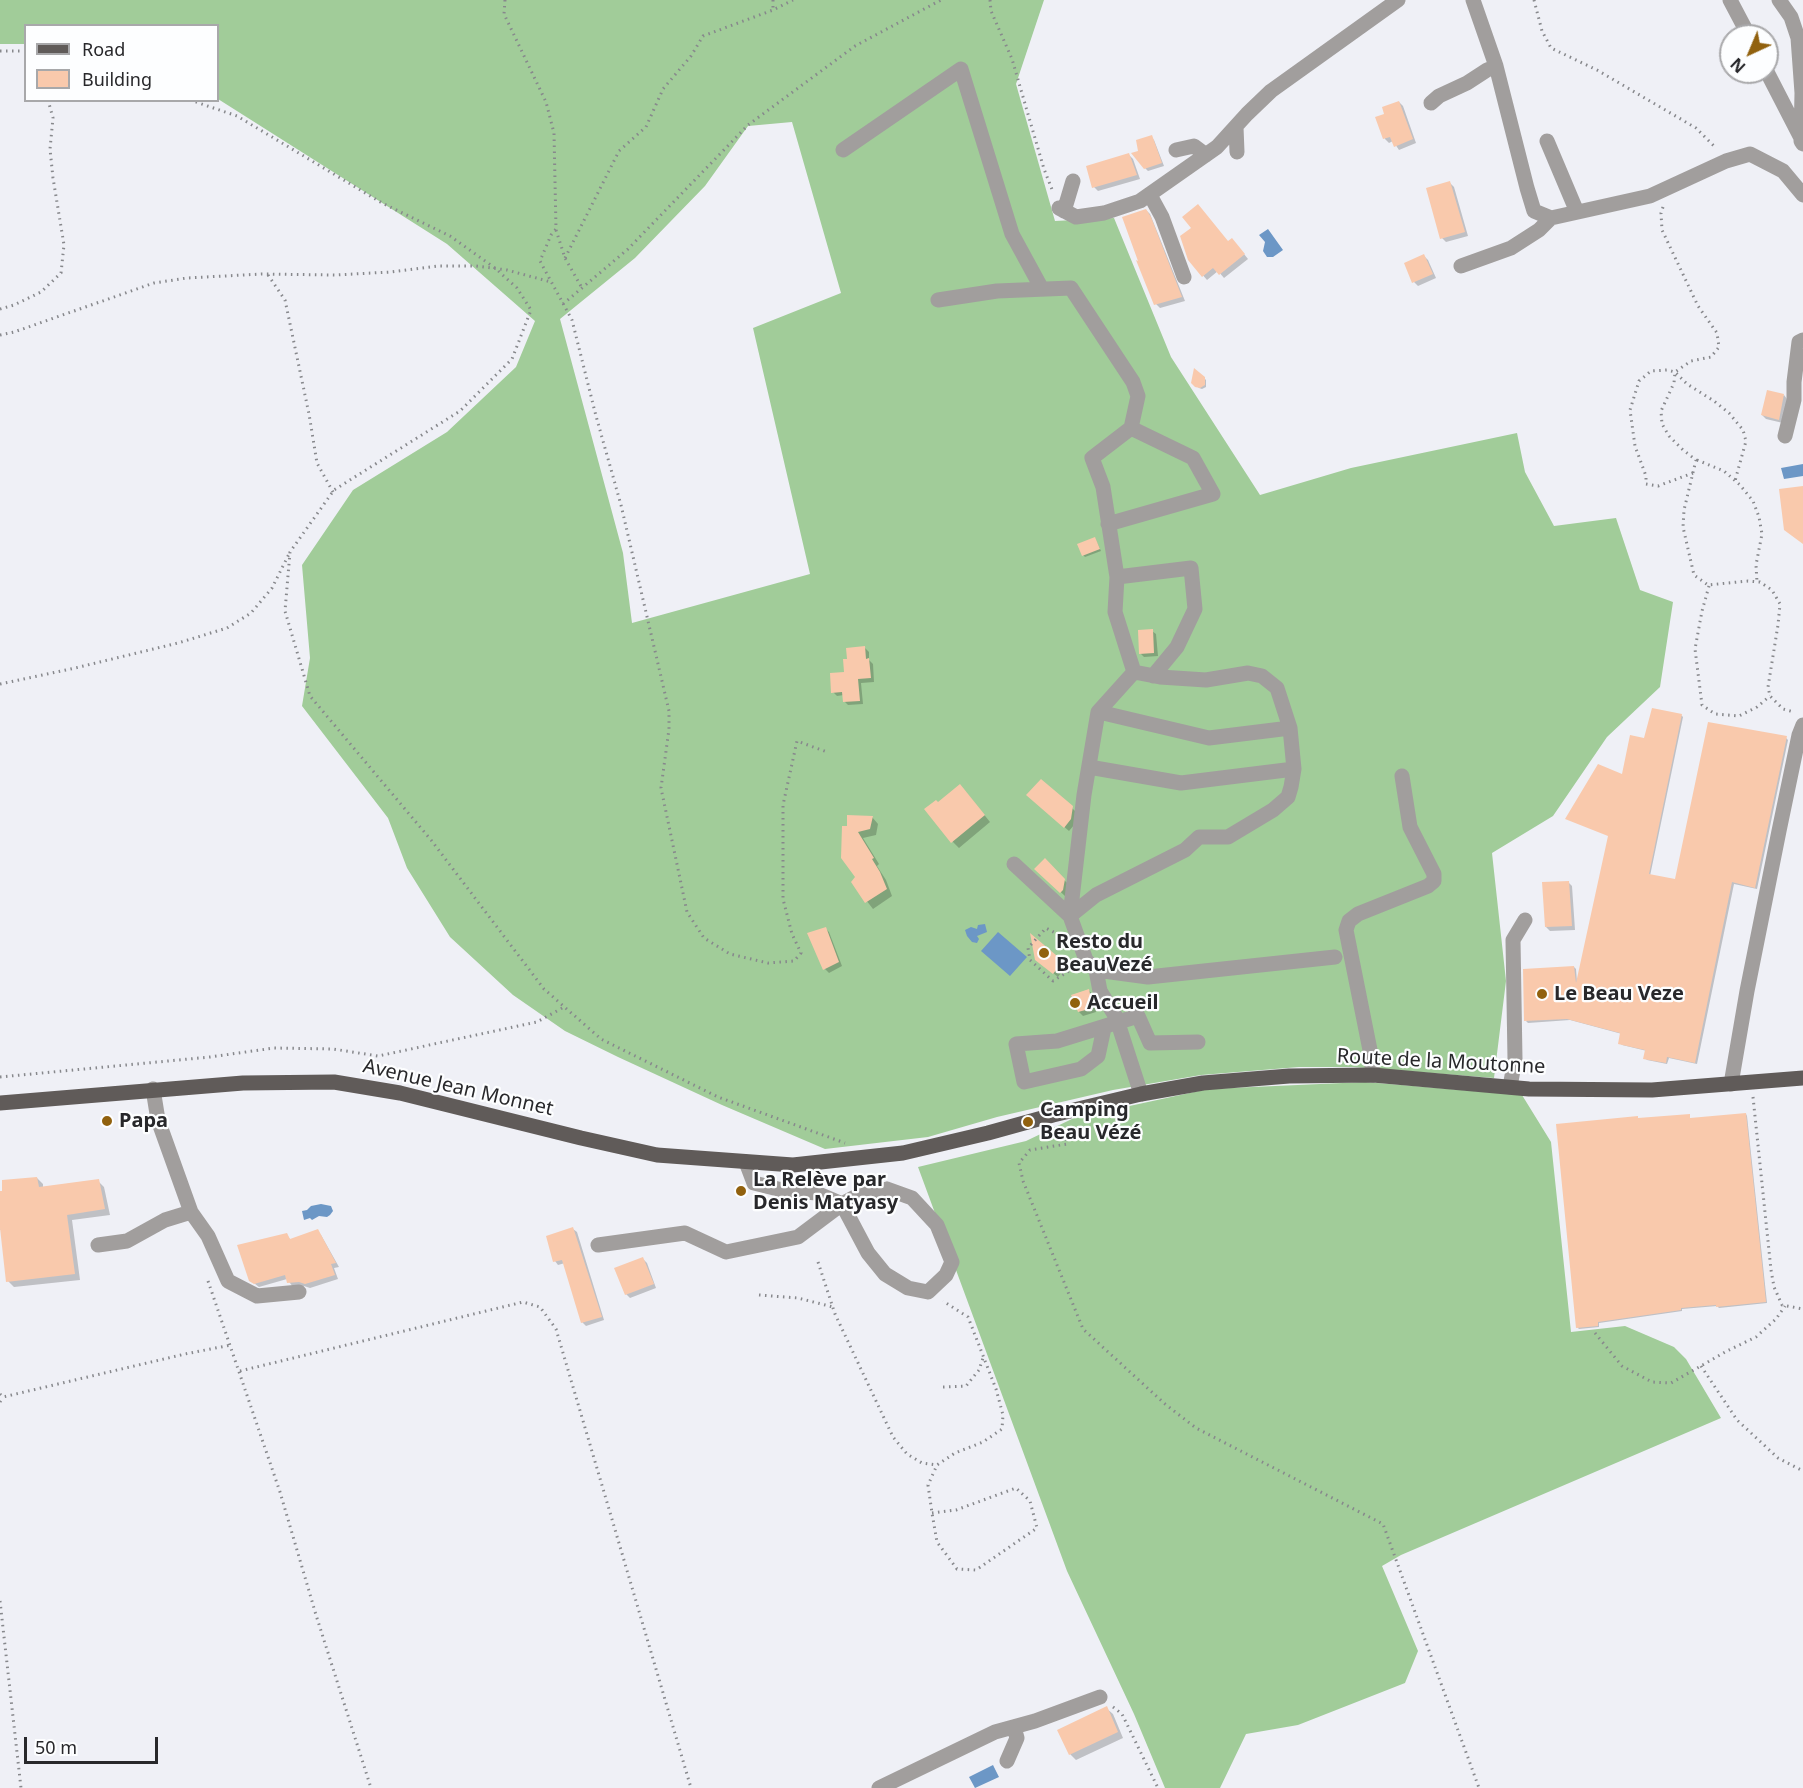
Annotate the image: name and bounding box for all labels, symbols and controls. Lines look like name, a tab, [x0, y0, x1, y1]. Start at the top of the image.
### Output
legend	[24, 24, 219, 102]
north arrow	[1719, 24, 1779, 84]
text: Road	[82, 37, 125, 61]
text: N	[1726, 53, 1750, 78]
text: Building	[82, 67, 152, 91]
place label: Resto du BeauVezé	[1056, 930, 1152, 977]
marker: Resto du BeauVezé	[1037, 946, 1051, 960]
place label: Le Beau Veze	[1554, 982, 1684, 1006]
marker: Le Beau Veze	[1535, 987, 1549, 1001]
place label: Accueil	[1087, 991, 1158, 1015]
marker: Accueil	[1068, 996, 1082, 1010]
street label: Route de la Moutonne	[1336, 1045, 1546, 1079]
street label: Avenue Jean Monnet	[361, 1054, 555, 1122]
place label: Camping Beau Vézé	[1040, 1098, 1142, 1145]
place label: Papa	[119, 1109, 168, 1133]
marker: Papa	[100, 1114, 114, 1128]
marker: Camping Beau Vézé	[1021, 1115, 1035, 1129]
place label: La Relève par Denis Matyasy	[753, 1168, 898, 1215]
marker: La Relève par Denis Matyasy	[734, 1184, 748, 1198]
scale bar	[27, 1725, 160, 1763]
text: 50 m	[35, 1735, 77, 1759]

